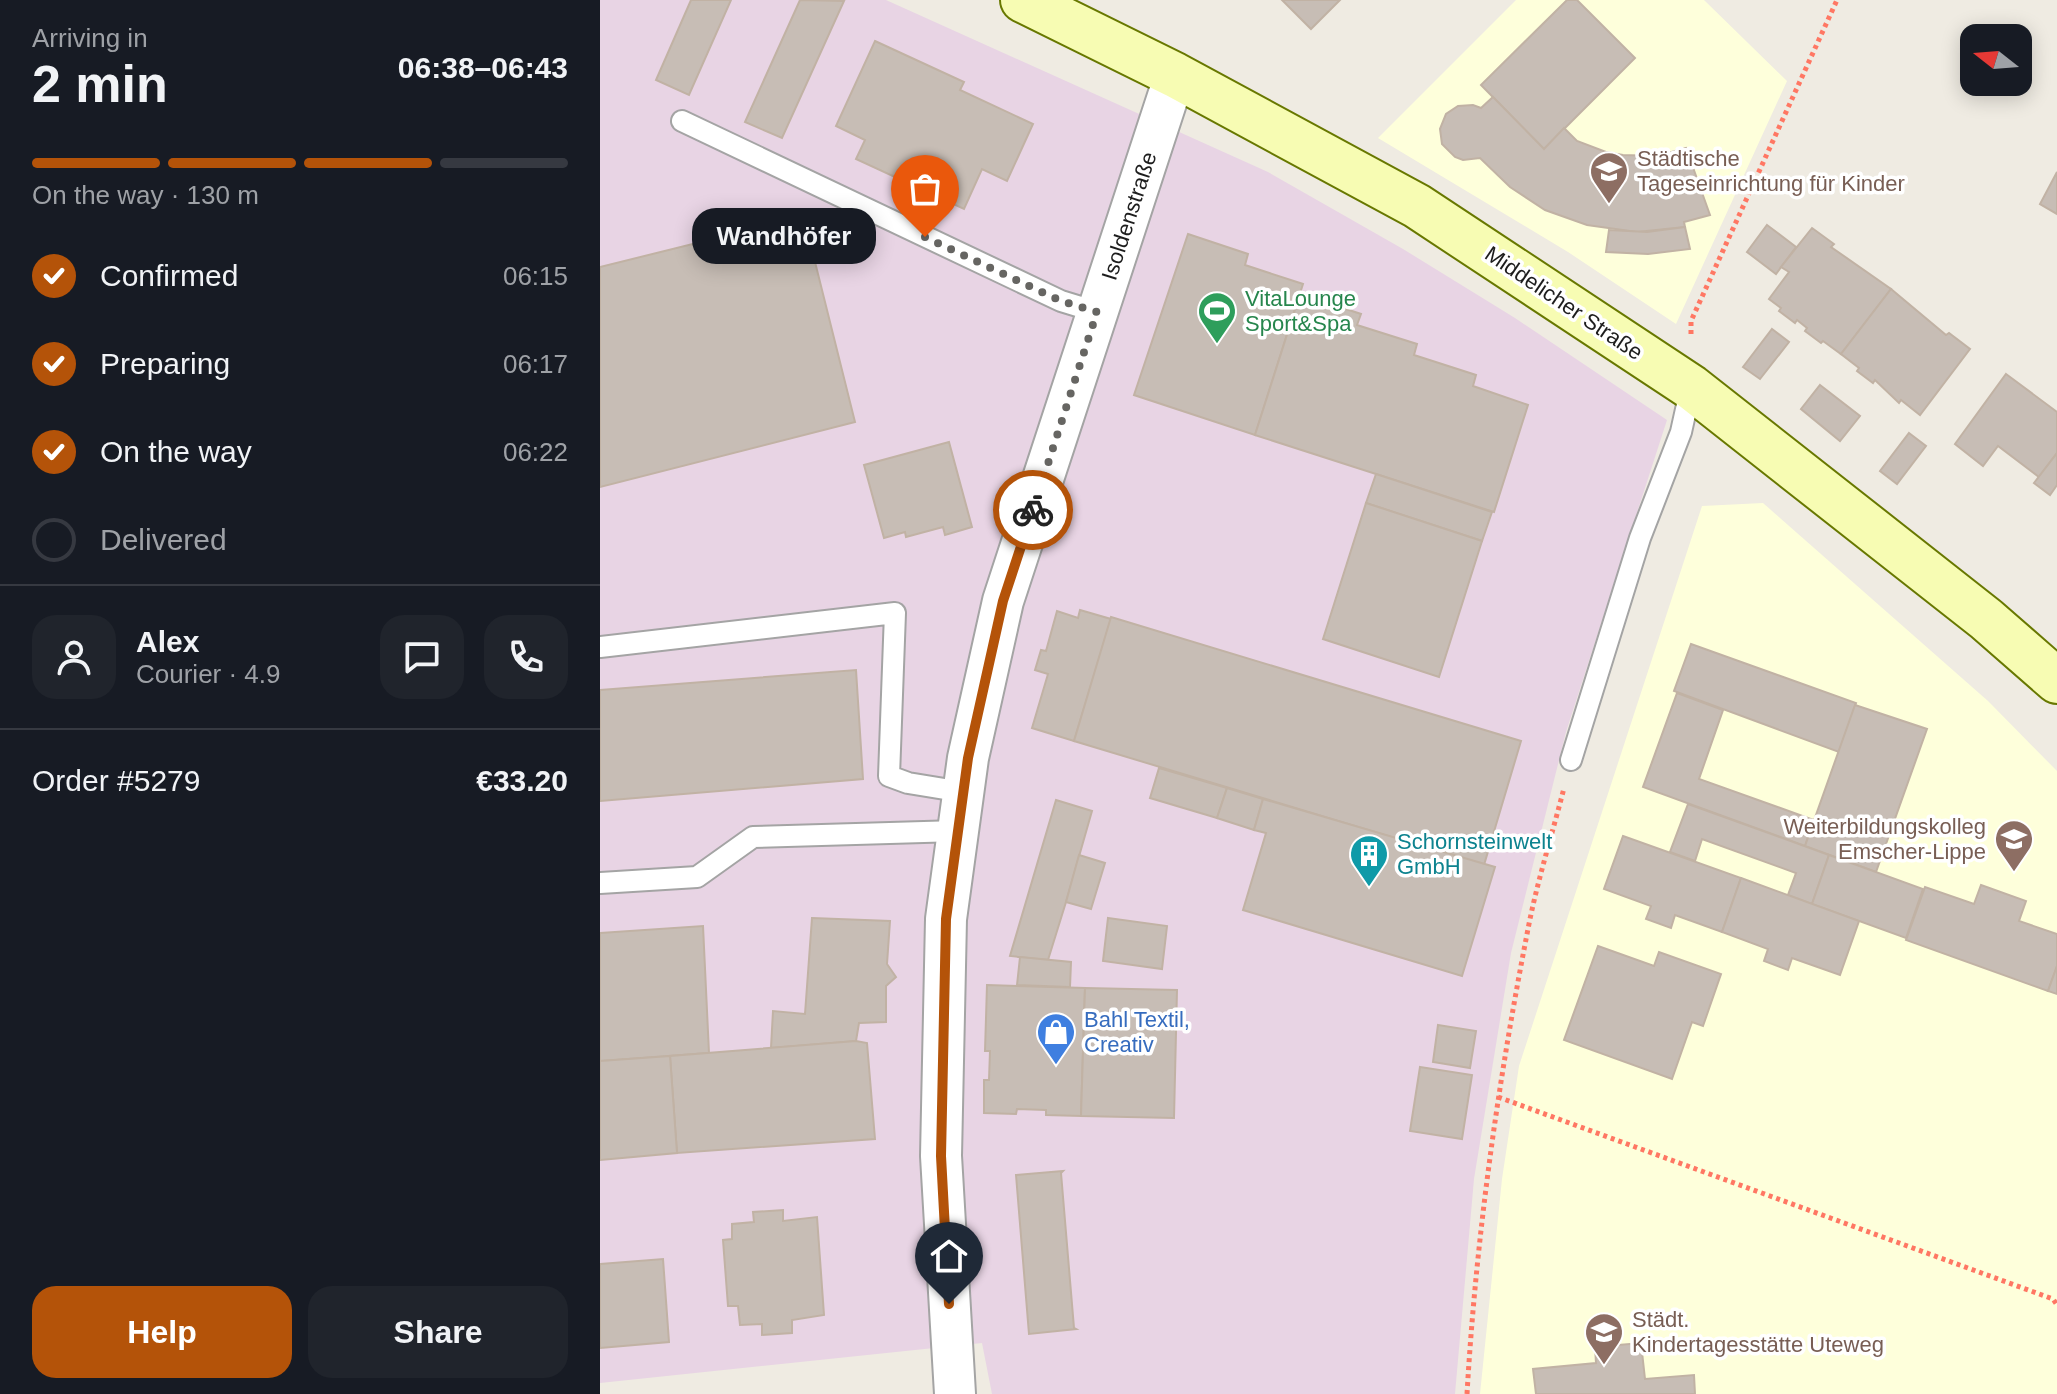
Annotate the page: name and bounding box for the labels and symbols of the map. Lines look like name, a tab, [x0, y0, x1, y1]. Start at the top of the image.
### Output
north arrow	[1960, 24, 2032, 96]
place label: Städtische Tageseinrichtung für Kinder	[1637, 146, 1905, 196]
street label: Isoldenstraße	[1097, 149, 1161, 283]
school or university icon: Städtische Tageseinrichtung für Kinder	[1588, 150, 1630, 205]
pin	[891, 155, 959, 237]
callout: Wandhöfer	[693, 209, 877, 265]
street label: Middelicher Straße	[1480, 241, 1648, 365]
place label: VitaLounge Sport&Spa	[1245, 286, 1356, 336]
sports icon: VitaLounge Sport&Spa	[1196, 290, 1238, 345]
courier	[993, 470, 1073, 550]
place label: Weiterbildungskolleg Emscher-Lippe	[1783, 814, 1986, 864]
school or university icon: Weiterbildungskolleg Emscher-Lippe	[1993, 818, 2035, 873]
place label: Schornsteinwelt GmbH	[1397, 829, 1552, 879]
building icon: Schornsteinwelt GmbH	[1348, 833, 1390, 888]
place label: Bahl Textil, Creativ	[1084, 1007, 1190, 1057]
shop icon: Bahl Textil, Creativ	[1035, 1011, 1077, 1066]
pin	[915, 1222, 983, 1304]
place label: Städt. Kindertagesstätte Uteweg	[1632, 1307, 1884, 1357]
school or university icon: Städt. Kindertagesstätte Uteweg	[1583, 1311, 1625, 1366]

